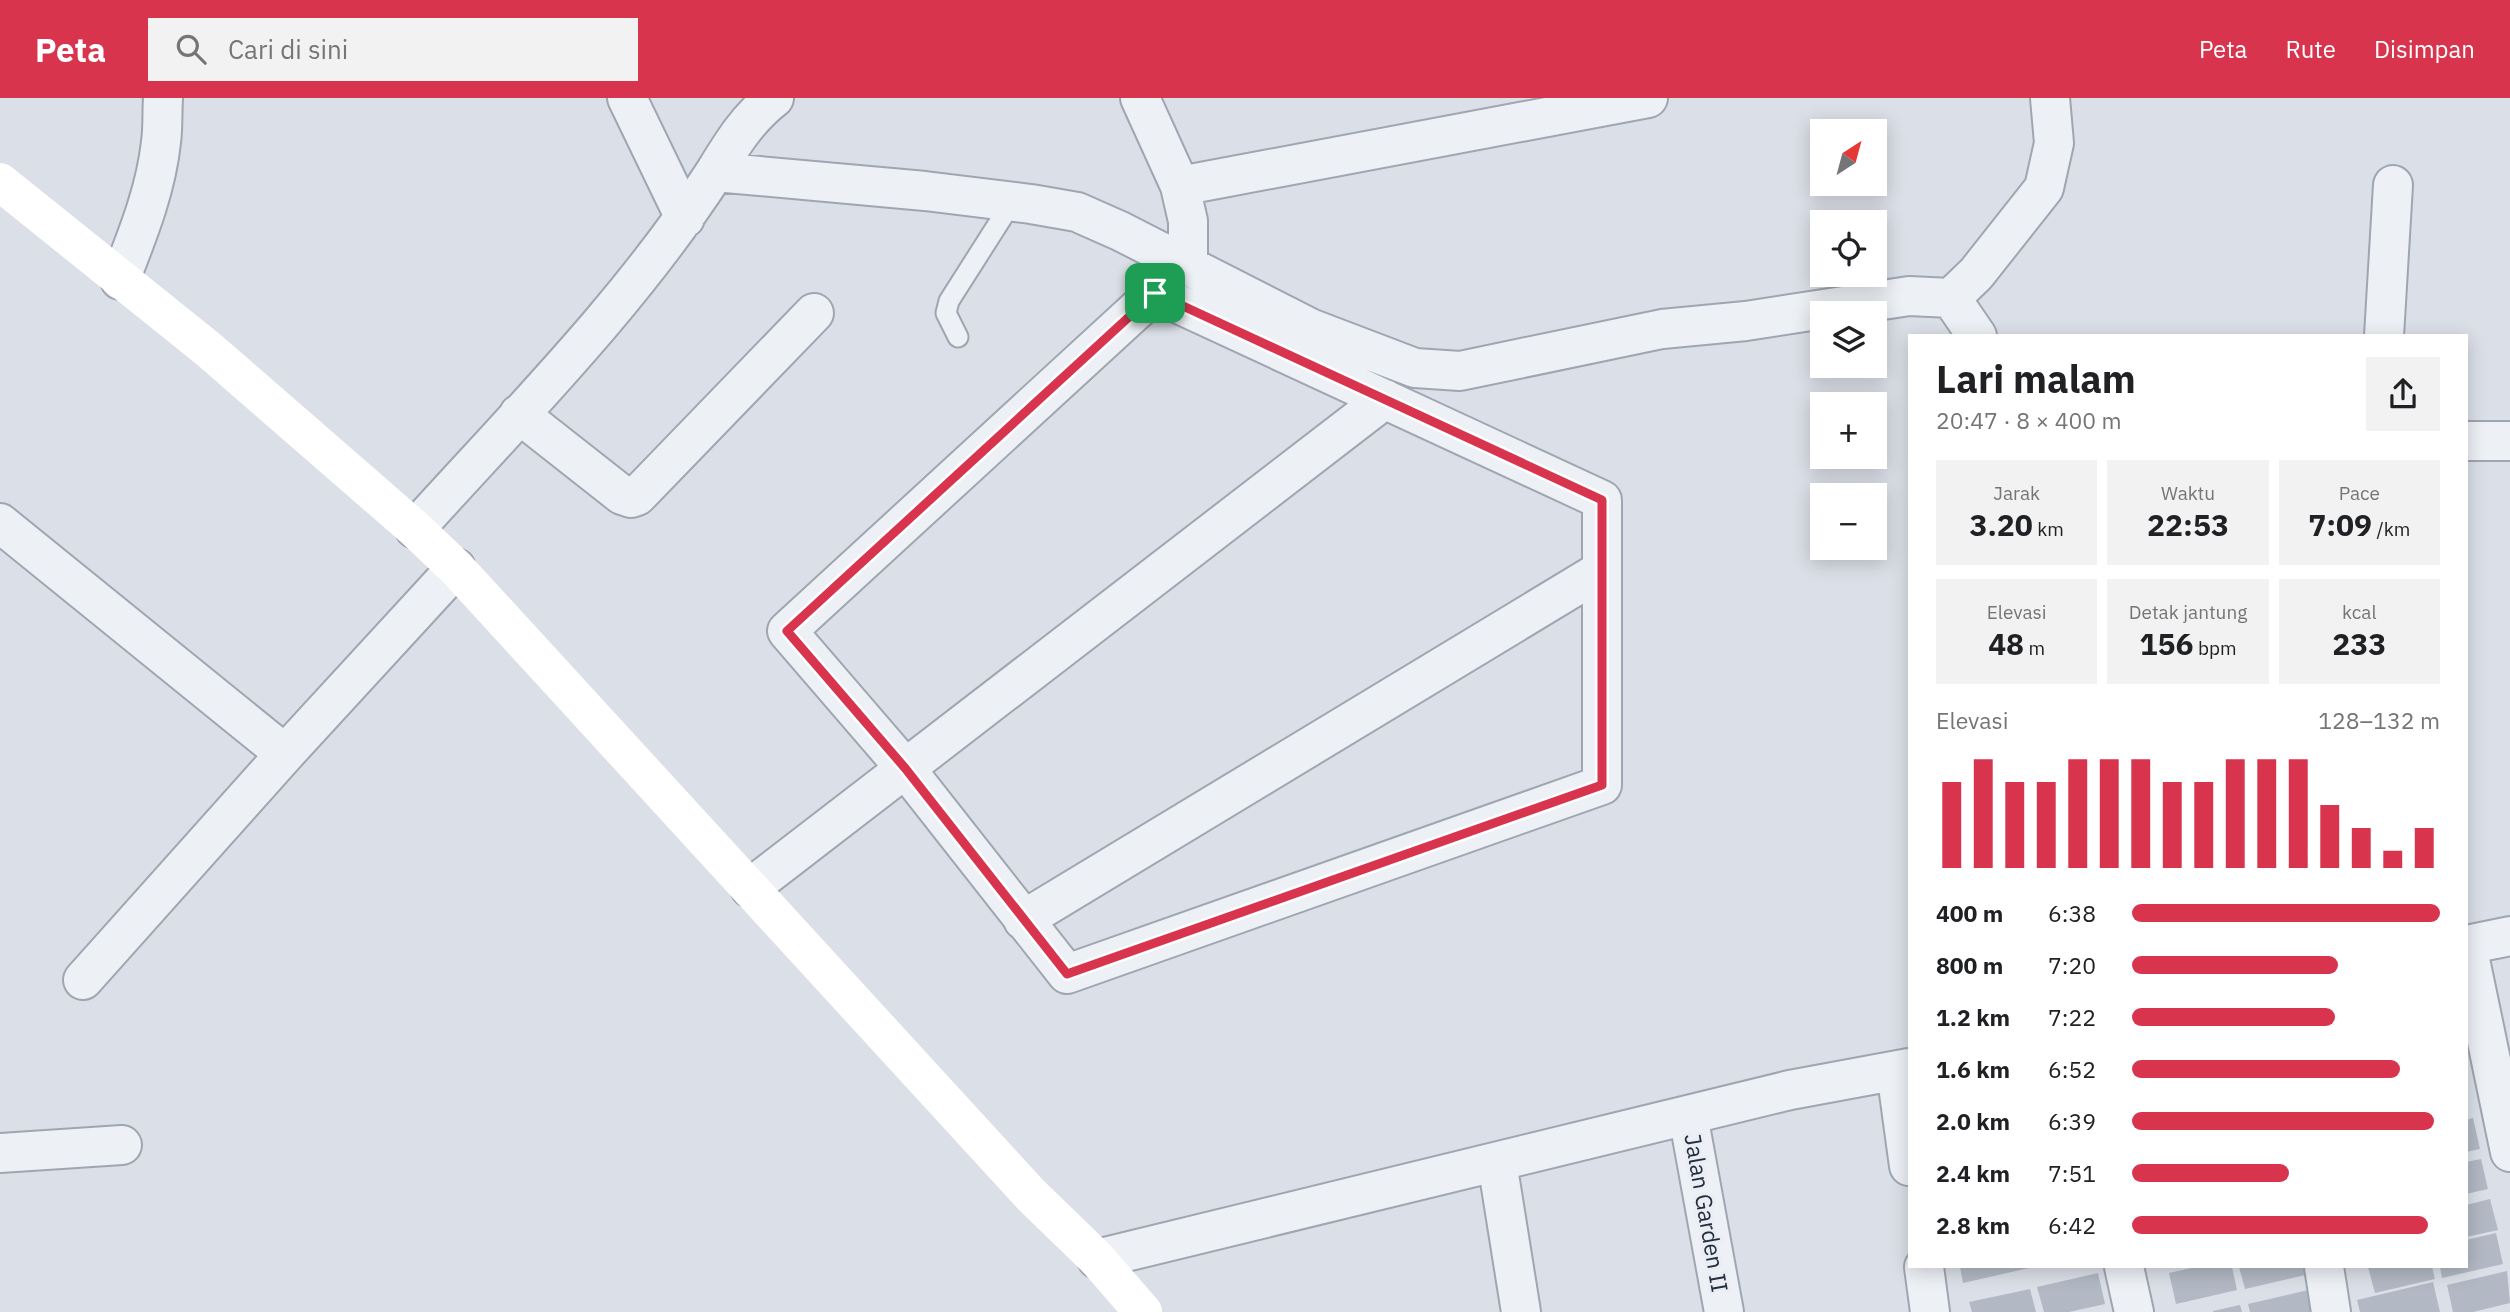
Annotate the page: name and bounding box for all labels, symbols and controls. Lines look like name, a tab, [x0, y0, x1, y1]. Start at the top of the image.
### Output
search box	[148, 18, 638, 81]
text: Peta	[35, 28, 106, 71]
icon: search	[172, 30, 210, 68]
text: Cari di sini	[228, 32, 348, 66]
text: Peta	[2199, 33, 2247, 65]
text: Rute	[2285, 33, 2336, 65]
text: Disimpan	[2374, 33, 2475, 65]
north arrow	[1810, 119, 1886, 196]
map controls	[1810, 119, 1887, 560]
button: locate	[1810, 210, 1887, 287]
pin	[1125, 263, 1185, 323]
icon: arrive	[1136, 274, 1174, 312]
button: layers	[1810, 301, 1887, 378]
text: Lari malam	[1936, 354, 2136, 403]
button: share	[2366, 357, 2440, 431]
button: +	[1810, 392, 1887, 469]
text: 20:47 · 8 × 400 m	[1936, 405, 2122, 435]
text: Jarak	[1993, 481, 2040, 505]
text: Waktu	[2161, 481, 2215, 505]
text: Pace	[2339, 481, 2380, 505]
button: −	[1810, 483, 1887, 560]
text: 3.20	[1969, 505, 2033, 544]
text: 22:53	[2147, 505, 2229, 544]
text: 7:09	[2308, 505, 2372, 544]
text: km	[2033, 517, 2064, 541]
text: /km	[2372, 517, 2410, 541]
text: Elevasi	[1987, 600, 2047, 624]
text: Detak jantung	[2129, 600, 2247, 624]
text: kcal	[2342, 600, 2377, 624]
text: 48	[1988, 624, 2024, 663]
text: 156	[2139, 624, 2193, 663]
text: 233	[2332, 624, 2386, 663]
text: m	[2024, 636, 2045, 660]
text: bpm	[2193, 636, 2237, 660]
text: Elevasi	[1936, 705, 2008, 735]
text: 128–132 m	[2318, 705, 2440, 735]
text: 400 m	[1936, 898, 2003, 928]
text: 6:38	[2048, 898, 2096, 928]
text: 800 m	[1936, 950, 2003, 980]
text: 7:20	[2048, 950, 2096, 980]
text: 1.2 km	[1936, 1002, 2010, 1032]
text: 7:22	[2048, 1002, 2096, 1032]
text: 1.6 km	[1936, 1054, 2010, 1084]
text: 6:52	[2048, 1054, 2096, 1084]
text: 2.0 km	[1936, 1106, 2010, 1136]
text: 6:39	[2048, 1106, 2096, 1136]
street label: Jalan Garden II	[1678, 1131, 1736, 1294]
text: 2.4 km	[1936, 1158, 2010, 1188]
text: 7:51	[2048, 1158, 2096, 1188]
text: 2.8 km	[1936, 1210, 2010, 1240]
text: 6:42	[2048, 1210, 2096, 1240]

